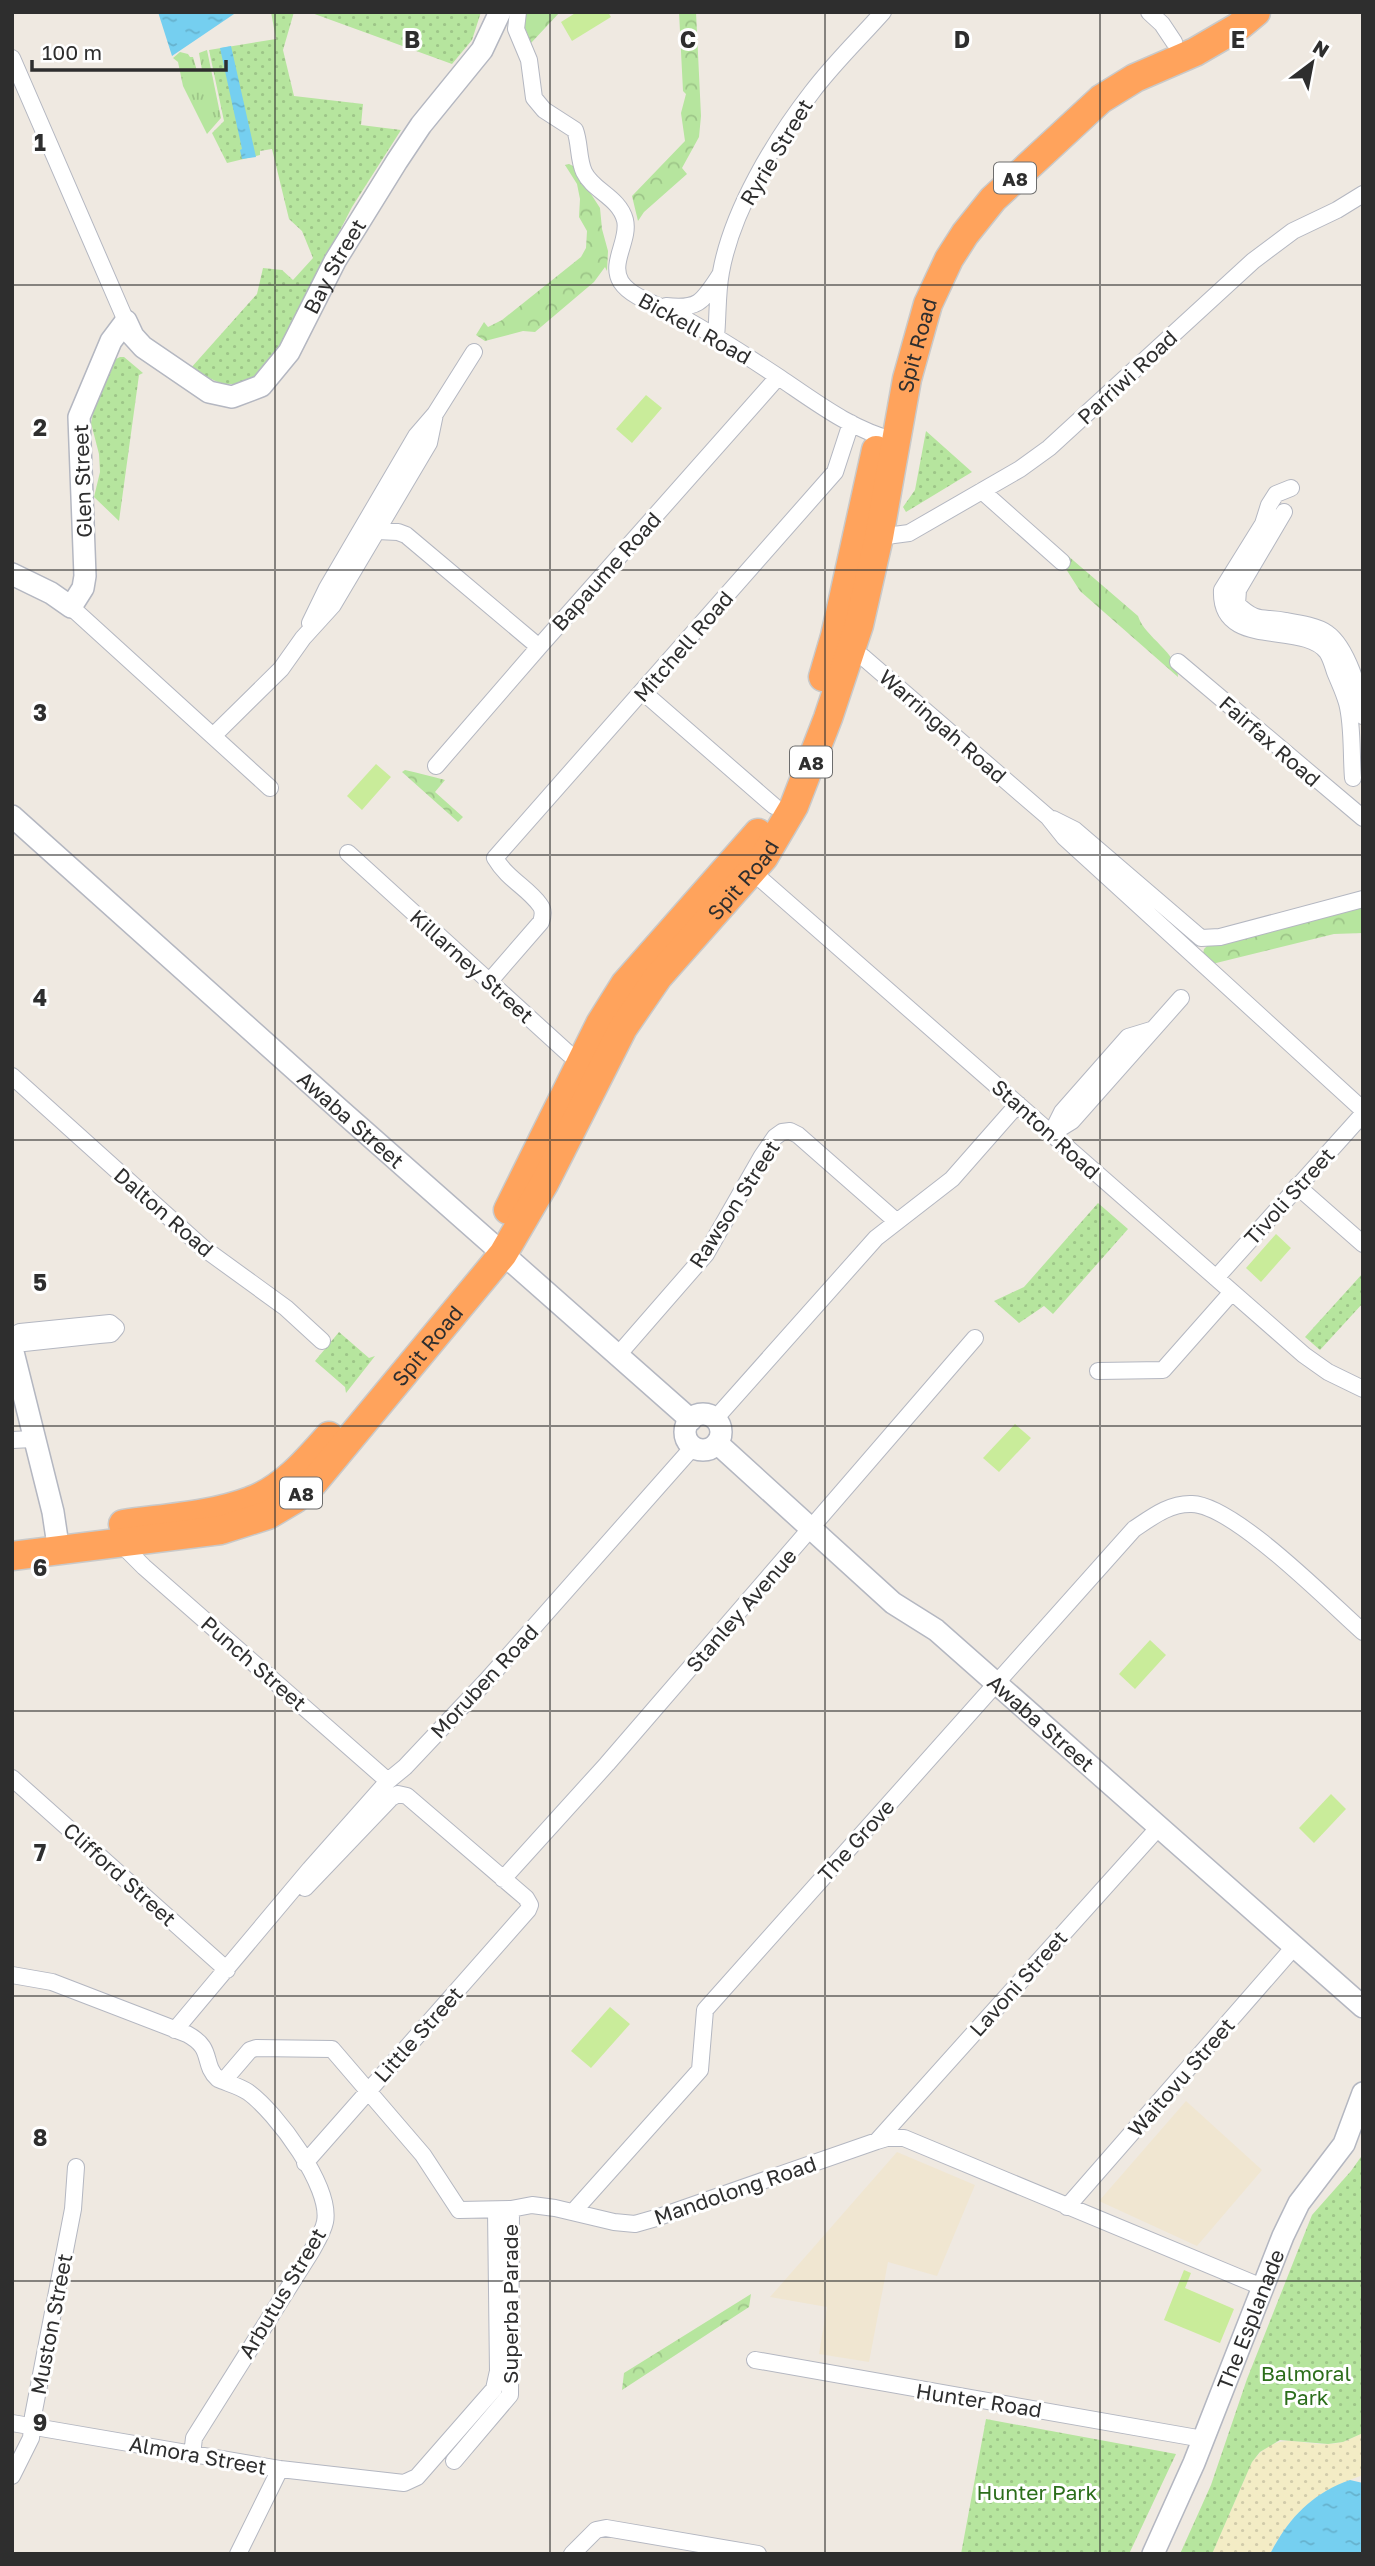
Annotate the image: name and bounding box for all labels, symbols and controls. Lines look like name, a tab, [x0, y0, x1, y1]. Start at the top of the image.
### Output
text: B	[404, 25, 420, 53]
text: C	[680, 25, 696, 53]
text: D	[954, 25, 970, 53]
text: E	[1231, 25, 1245, 53]
scale bar	[32, 28, 226, 72]
north arrow	[1277, 28, 1347, 98]
text: N	[1309, 35, 1333, 62]
text: 100 m	[42, 39, 102, 65]
street label: Ryrie Street	[734, 94, 818, 210]
text: 1	[34, 128, 46, 156]
road number: A8	[994, 162, 1036, 194]
street label: Bay Street	[298, 214, 371, 318]
street label: Bickell Road	[634, 286, 756, 370]
street label: Spit Road	[892, 295, 942, 395]
street label: Parriwi Road	[1072, 324, 1182, 430]
text: 2	[33, 413, 47, 441]
street label: Glen Street	[67, 424, 97, 538]
street label: Bapaume Road	[546, 506, 666, 636]
street label: Mitchell Road	[628, 585, 738, 707]
street label: Warringah Road	[874, 664, 1012, 788]
street label: Fairfax Road	[1214, 690, 1326, 792]
text: 3	[33, 698, 47, 726]
road number: A8	[790, 747, 832, 778]
street label: Spit Road	[702, 835, 784, 925]
street label: Killarney Street	[405, 904, 539, 1028]
text: 4	[33, 983, 47, 1011]
street label: Awaba Street	[292, 1065, 410, 1174]
street label: Stanton Road	[987, 1074, 1105, 1184]
street label: Rawson Street	[683, 1135, 785, 1273]
street label: Tivoli Street	[1238, 1142, 1340, 1250]
street label: Dalton Road	[109, 1162, 219, 1262]
text: 5	[33, 1268, 47, 1296]
street label: Spit Road	[386, 1300, 468, 1391]
road number: A8	[280, 1478, 322, 1508]
street label: Stanley Avenue	[680, 1543, 802, 1677]
text: 6	[33, 1553, 47, 1581]
street label: Punch Street	[196, 1610, 312, 1716]
street label: Moruben Road	[425, 1619, 543, 1743]
street label: Awaba Street	[982, 1669, 1100, 1777]
street label: The Grove	[812, 1793, 900, 1887]
street label: Clifford Street	[58, 1817, 182, 1931]
text: 7	[34, 1838, 46, 1866]
street label: Lavoni Street	[964, 1925, 1072, 2041]
street label: Little Street	[368, 1981, 468, 2087]
street label: Waitovu Street	[1122, 2012, 1240, 2142]
text: 8	[33, 2123, 47, 2151]
street label: Mandolong Road	[650, 2150, 820, 2230]
street label: Arbutus Street	[233, 2223, 331, 2363]
street label: Superba Parade	[497, 2224, 523, 2384]
street label: The Esplanade	[1211, 2245, 1290, 2393]
street label: Muston Street	[25, 2251, 77, 2397]
park label: Balmoral Park	[1261, 2360, 1351, 2410]
street label: Hunter Road	[914, 2377, 1044, 2423]
text: 9	[33, 2408, 47, 2436]
street label: Almora Street	[127, 2430, 269, 2480]
park label: Hunter Park	[977, 2479, 1098, 2505]

